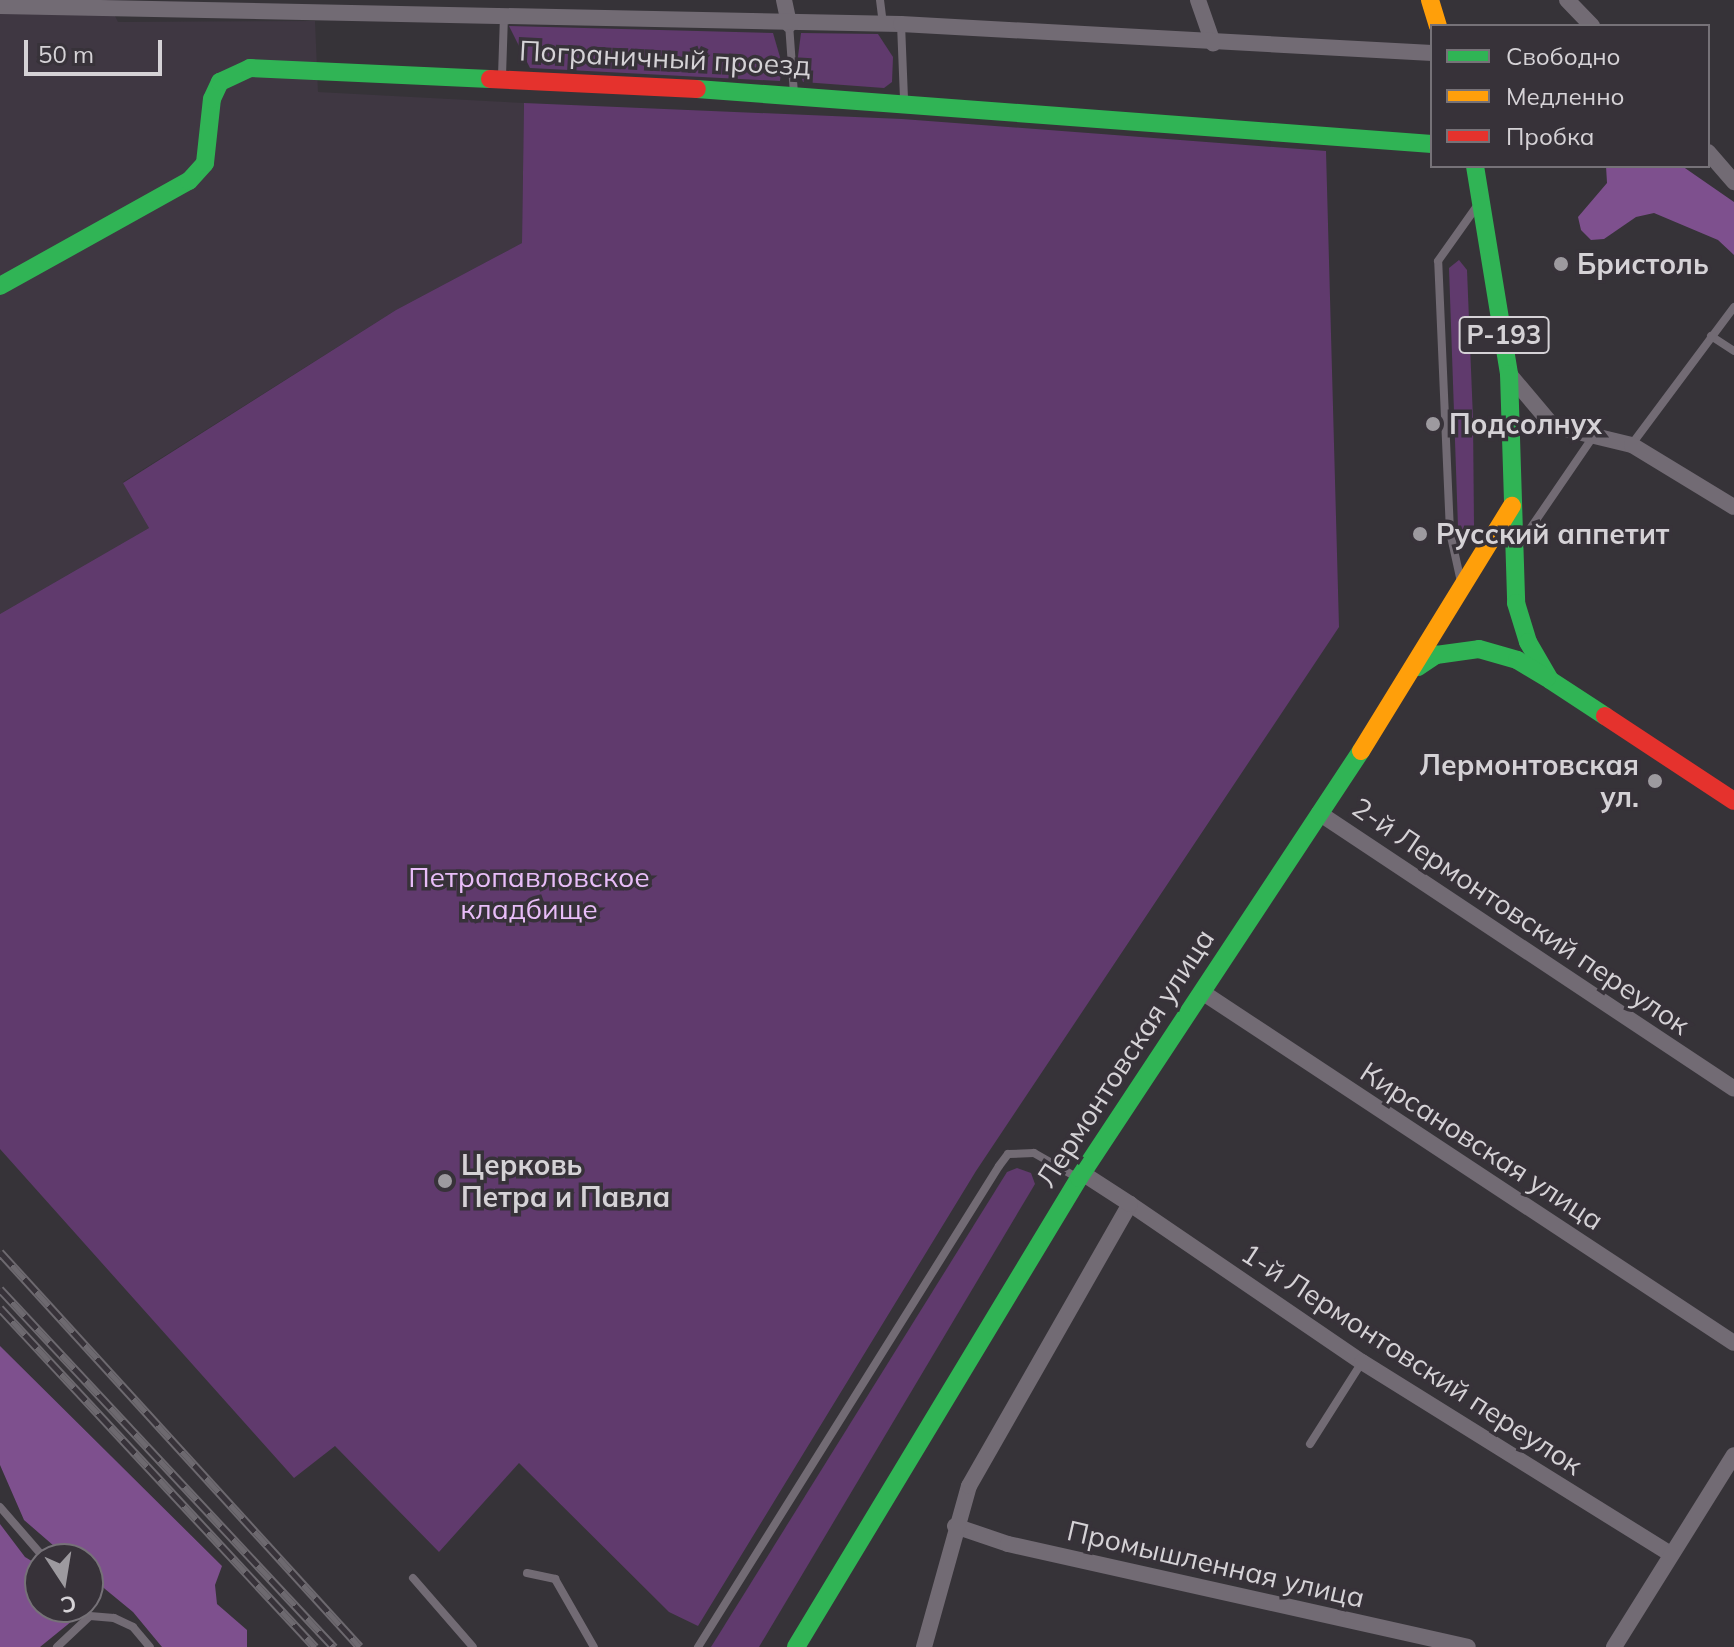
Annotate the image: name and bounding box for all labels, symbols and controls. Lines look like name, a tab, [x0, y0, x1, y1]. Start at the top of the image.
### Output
scale bar	[28, 24, 166, 74]
legend	[1430, 24, 1710, 168]
street label: Пограничный проезд	[518, 34, 812, 82]
text: 50 m	[38, 39, 94, 69]
text: Свободно	[1506, 41, 1621, 71]
text: Медленно	[1506, 81, 1625, 111]
text: Пробка	[1506, 121, 1594, 151]
place label: Бристоль	[1577, 247, 1709, 281]
marker: Бристоль	[1552, 255, 1570, 273]
road number: Р-193	[1458, 313, 1550, 357]
place label: Подсолнух	[1449, 407, 1602, 441]
marker: Подсолнух	[1424, 415, 1442, 433]
place label: Русский аппетит	[1436, 517, 1669, 551]
marker: Русский аппетит	[1411, 525, 1429, 543]
place label: Лермонтовская ул.	[1419, 748, 1639, 814]
marker: Лермонтовская ул.	[1646, 772, 1664, 790]
street label: 2-й Лермонтовский переулок	[1346, 790, 1696, 1042]
park label: Петропавловское кладбище	[408, 860, 650, 926]
street label: Лермонтовская улица	[1029, 923, 1221, 1193]
street label: Кирсановская улица	[1354, 1055, 1610, 1237]
place label: Церковь Петра и Павла	[461, 1148, 670, 1214]
marker: Церковь Петра и Павла	[436, 1172, 454, 1190]
street label: 1-й Лермонтовский переулок	[1235, 1236, 1589, 1482]
street label: Промышленная улица	[1064, 1513, 1368, 1615]
north arrow	[24, 1543, 104, 1623]
text: С	[58, 1589, 79, 1620]

